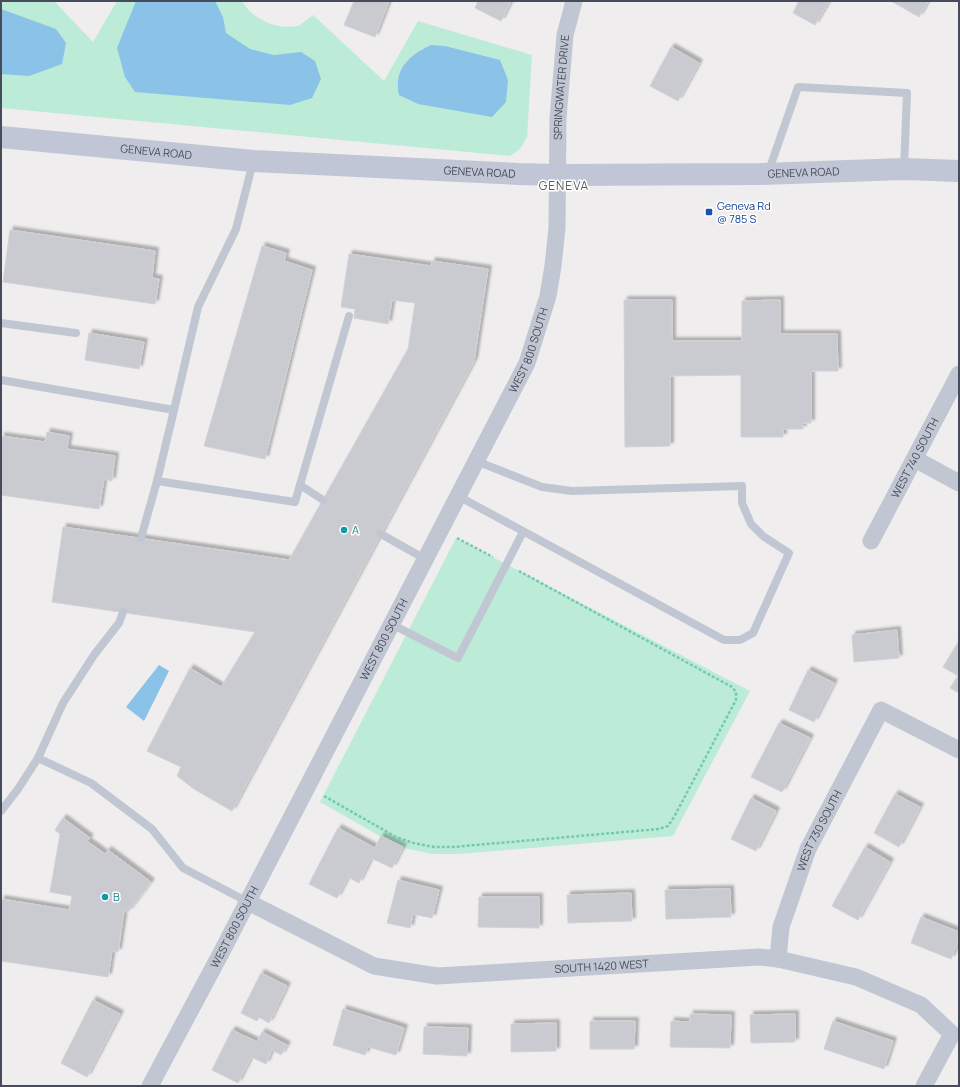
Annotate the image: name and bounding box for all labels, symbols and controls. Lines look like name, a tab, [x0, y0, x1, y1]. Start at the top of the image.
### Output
street label: SPRINGWATER DRIVE	[550, 34, 572, 140]
street label: GENEVA ROAD	[120, 140, 193, 162]
street label: GENEVA ROAD	[443, 162, 516, 181]
street label: GENEVA ROAD	[767, 163, 840, 181]
district label: GENEVA	[539, 177, 589, 194]
place label: Geneva Rd @ 785 S	[717, 198, 771, 226]
marker: Geneva Rd @ 785 S	[704, 207, 714, 217]
street label: WEST 800 SOUTH	[505, 306, 551, 395]
street label: WEST 740 SOUTH	[887, 415, 942, 500]
place label: A	[352, 522, 359, 537]
marker: A	[339, 525, 349, 535]
street label: WEST 800 SOUTH	[356, 596, 411, 683]
street label: WEST 730 SOUTH	[793, 787, 845, 873]
street label: WEST 800 SOUTH	[207, 883, 261, 970]
place label: B	[113, 889, 120, 904]
marker: B	[100, 892, 110, 902]
street label: SOUTH 1420 WEST	[554, 955, 650, 976]

